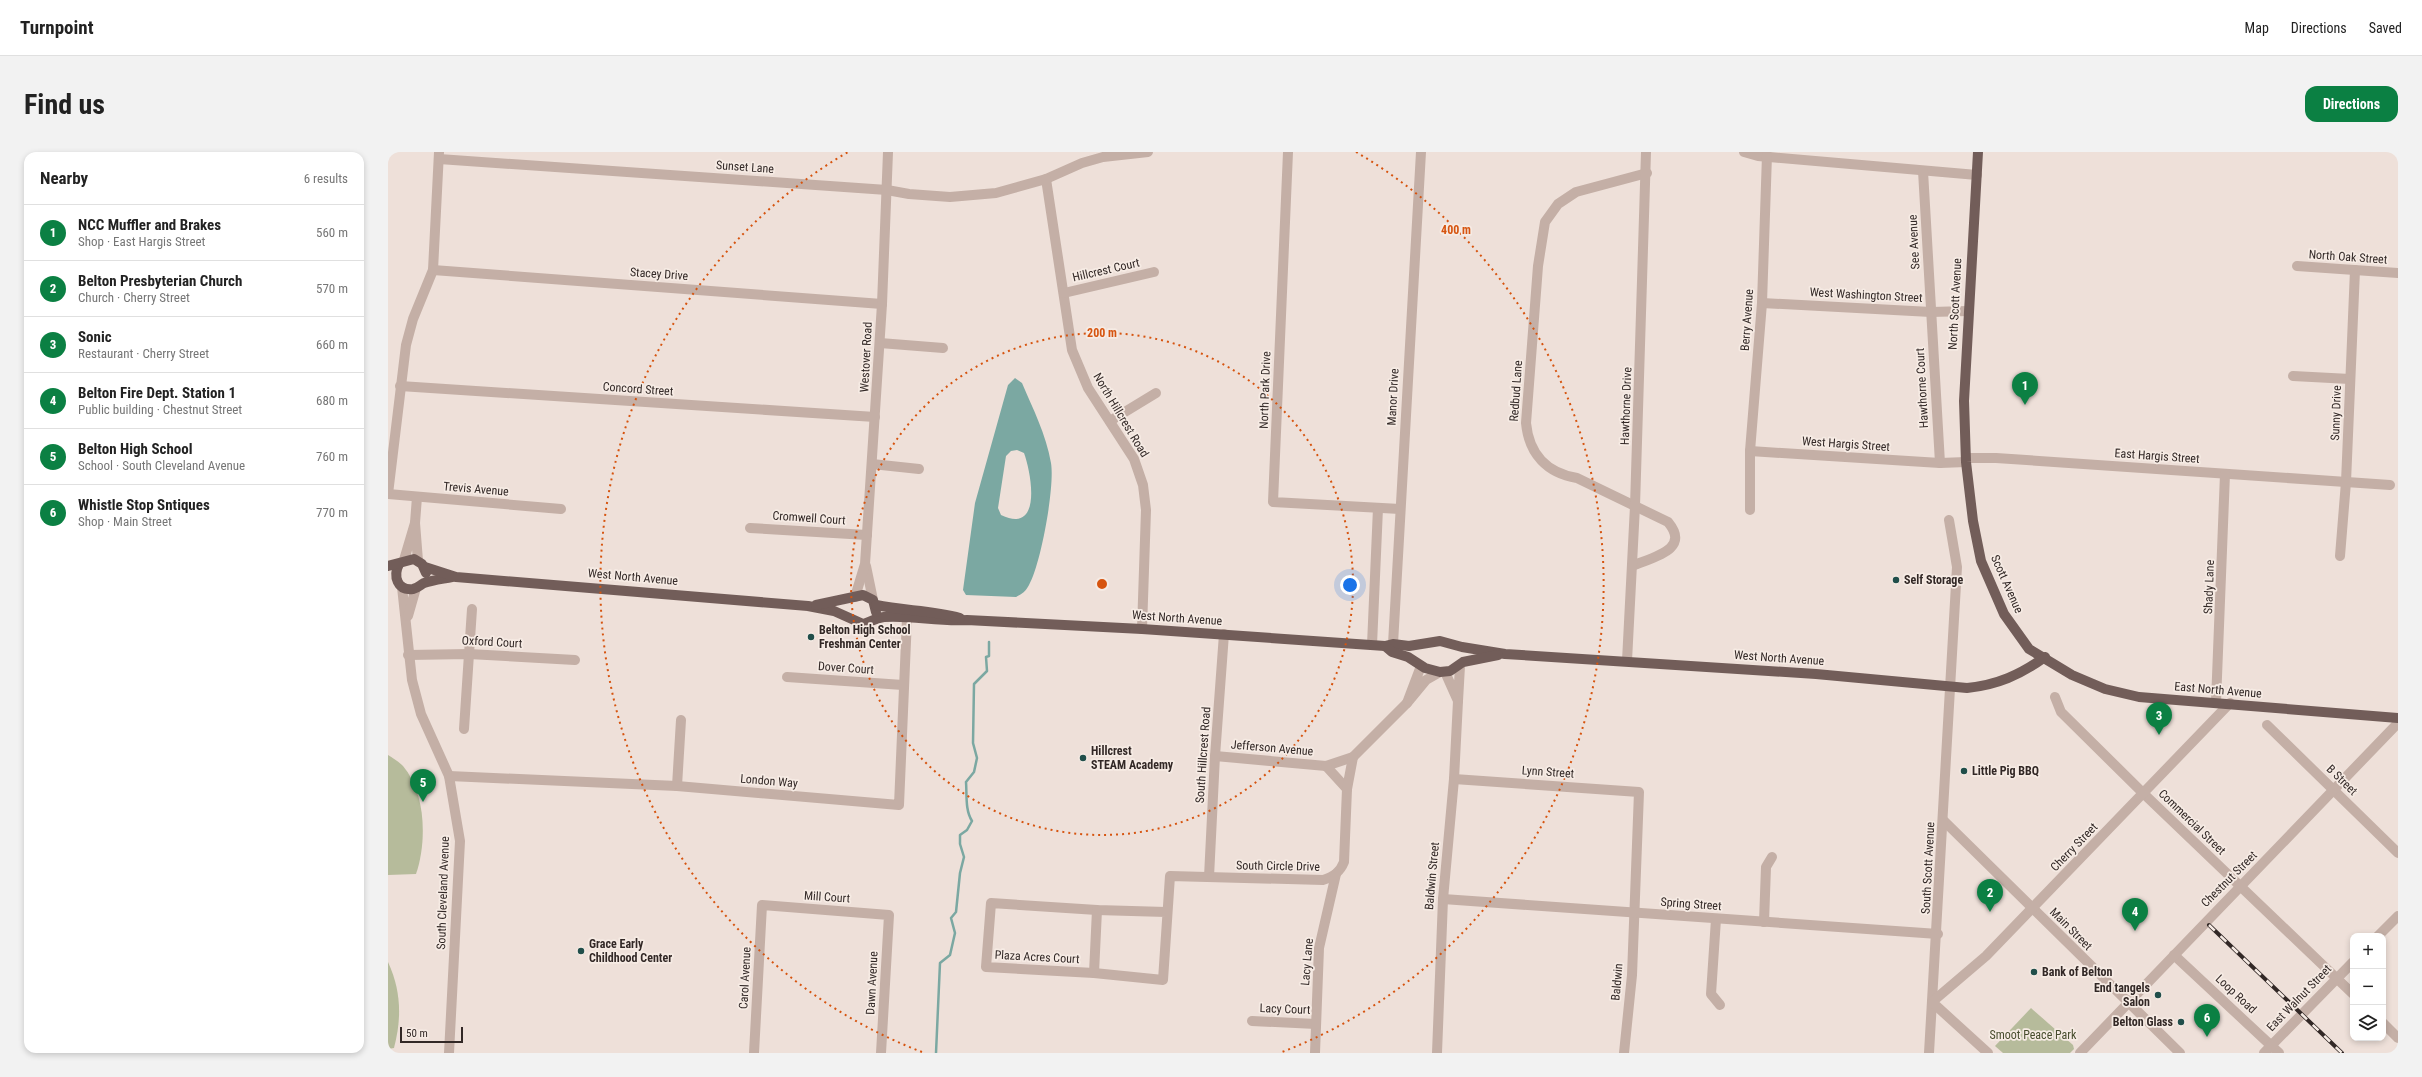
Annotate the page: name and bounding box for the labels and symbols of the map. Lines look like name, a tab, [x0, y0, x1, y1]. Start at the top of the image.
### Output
street label: Sunset Lane	[716, 158, 775, 176]
street label: See Avenue	[1906, 214, 1922, 270]
text: 400 m	[1441, 223, 1471, 237]
street label: North Oak Street	[2308, 247, 2388, 267]
street label: Hillcrest Court	[1071, 255, 1141, 285]
street label: North Scott Avenue	[1946, 257, 1964, 350]
street label: Stacey Drive	[629, 265, 689, 283]
street label: West Washington Street	[1809, 285, 1923, 305]
street label: Berry Avenue	[1738, 288, 1756, 351]
street label: Westover Road	[857, 321, 875, 393]
text: 200 m	[1087, 326, 1117, 340]
street label: Hawthorne Court	[1913, 347, 1931, 428]
street label: North Park Drive	[1257, 351, 1273, 429]
street label: Redbud Lane	[1507, 360, 1525, 422]
street label: Hawthorne Drive	[1618, 366, 1634, 445]
street label: Manor Drive	[1385, 368, 1402, 426]
street label: North Hillcrest Road	[1090, 370, 1152, 460]
pin: 1	[2012, 372, 2038, 405]
street label: Concord Street	[602, 380, 674, 398]
street label: Sunny Drive	[2328, 385, 2344, 441]
street label: West Hargis Street	[1802, 434, 1891, 454]
street label: East Hargis Street	[2114, 446, 2200, 466]
street label: Trevis Avenue	[443, 479, 510, 499]
street label: Cromwell Court	[772, 508, 846, 528]
street label: Scott Avenue	[1988, 553, 2026, 616]
street label: Shady Lane	[2201, 559, 2217, 614]
street label: West North Avenue	[587, 566, 679, 588]
place label: Self Storage	[1904, 573, 1963, 587]
your location	[1340, 575, 1360, 595]
marker: Self Storage	[1891, 575, 1901, 585]
centre of rings	[1095, 577, 1109, 591]
street label: West North Avenue	[1131, 608, 1223, 628]
place label: Belton High School Freshman Center	[819, 623, 911, 651]
marker: Belton High School Freshman Center	[806, 632, 816, 642]
street label: Oxford Court	[461, 633, 523, 651]
street label: West North Avenue	[1733, 648, 1825, 668]
street label: Dover Court	[818, 659, 875, 677]
street label: East North Avenue	[2174, 679, 2263, 701]
pin: 3	[2146, 702, 2172, 735]
street label: South Hillcrest Road	[1193, 706, 1213, 804]
street label: Jefferson Avenue	[1230, 737, 1314, 759]
place label: Hillcrest STEAM Academy	[1091, 744, 1174, 772]
marker: Hillcrest STEAM Academy	[1078, 753, 1088, 763]
street label: B Street	[2324, 762, 2361, 798]
street label: Lynn Street	[1521, 763, 1575, 781]
place label: Little Pig BBQ	[1972, 764, 2039, 778]
marker: Little Pig BBQ	[1959, 766, 1969, 776]
pin: 5	[410, 769, 436, 802]
street label: London Way	[740, 772, 798, 790]
street label: Commercial Street	[2156, 786, 2229, 858]
street label: Cherry Street	[2048, 820, 2101, 874]
street label: South Scott Avenue	[1919, 821, 1937, 914]
street label: South Cleveland Avenue	[434, 836, 452, 950]
street label: Baldwin Street	[1422, 841, 1442, 911]
street label: Chestnut Street	[2198, 848, 2260, 910]
street label: South Circle Drive	[1236, 858, 1320, 874]
pin: 2	[1977, 879, 2003, 912]
street label: Mill Court	[803, 888, 851, 906]
street label: Spring Street	[1660, 895, 1722, 913]
pin: 4	[2122, 898, 2148, 931]
street label: Main Street	[2047, 905, 2095, 953]
place label: Grace Early Childhood Center	[589, 937, 672, 965]
street label: Lacy Lane	[1298, 937, 1316, 986]
marker: Grace Early Childhood Center	[576, 946, 586, 956]
street label: Carol Avenue	[736, 946, 754, 1009]
street label: Plaza Acres Court	[994, 948, 1080, 966]
street label: Dawn Avenue	[863, 951, 881, 1015]
street label: East Walnut Street	[2264, 962, 2335, 1034]
street label: Baldwin	[1608, 963, 1626, 1001]
place label: Bank of Belton	[2042, 965, 2112, 979]
marker: Bank of Belton	[2029, 967, 2039, 977]
street label: Loop Road	[2213, 972, 2259, 1016]
place label: End tangels Salon	[2094, 981, 2151, 1009]
marker: End tangels Salon	[2153, 990, 2163, 1000]
street label: Lacy Court	[1259, 1001, 1311, 1017]
pin: 6	[2194, 1004, 2220, 1037]
place label: Belton Glass	[2113, 1015, 2174, 1029]
marker: Belton Glass	[2176, 1017, 2186, 1027]
scale bar	[400, 1025, 463, 1044]
park label: Smoot Peace Park	[1990, 1028, 2077, 1042]

